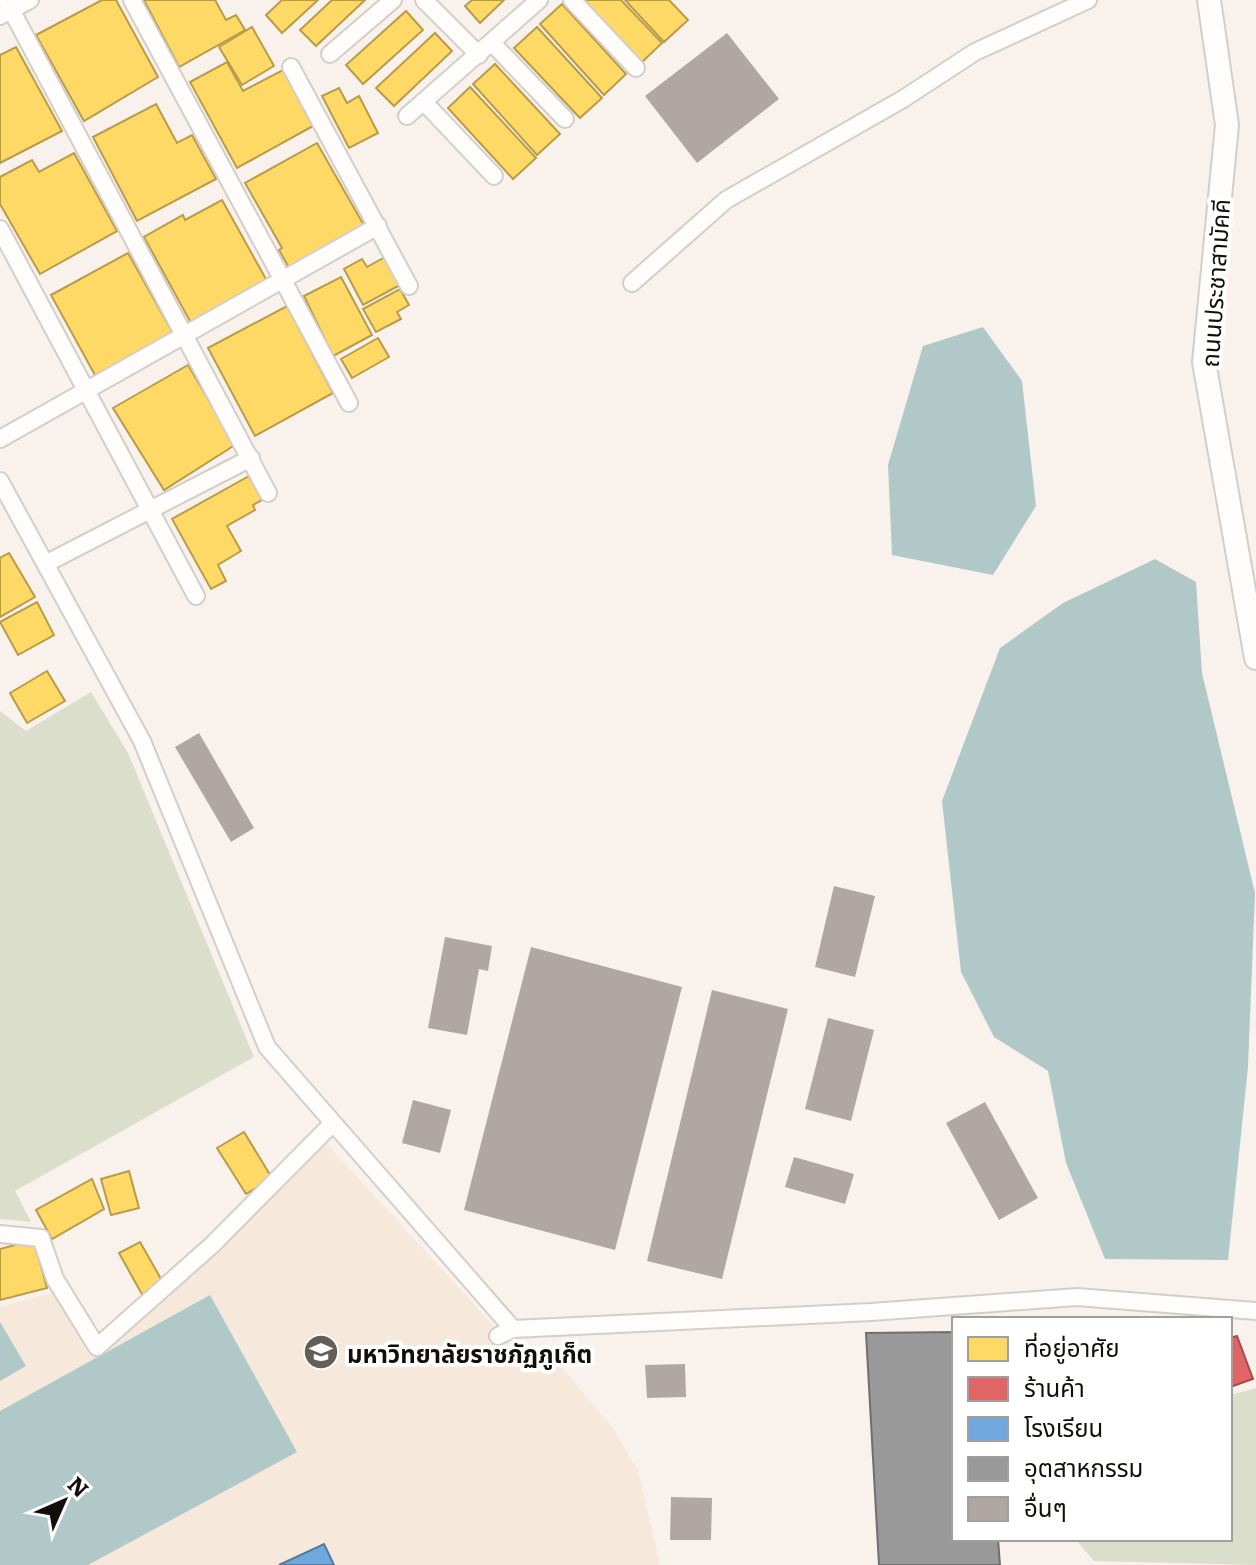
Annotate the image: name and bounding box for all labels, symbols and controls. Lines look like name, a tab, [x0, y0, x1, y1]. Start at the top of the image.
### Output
street label: ถนนประชาสามัคคี	[1191, 198, 1237, 368]
legend	[952, 1317, 1232, 1541]
text: ที่อยู่อาศัย	[1024, 1329, 1120, 1364]
school or university icon: มหาวิทยาลัยราชภัฏภูเก็ต	[302, 1333, 340, 1371]
place label: มหาวิทยาลัยราชภัฏภูเก็ต	[347, 1335, 592, 1370]
text: ร้านค้า	[1024, 1369, 1085, 1404]
text: โรงเรียน	[1024, 1409, 1103, 1444]
text: อุตสาหกรรม	[1024, 1449, 1143, 1484]
north arrow	[24, 1461, 104, 1541]
text: N	[61, 1468, 97, 1504]
text: อื่นๆ	[1024, 1489, 1067, 1524]

